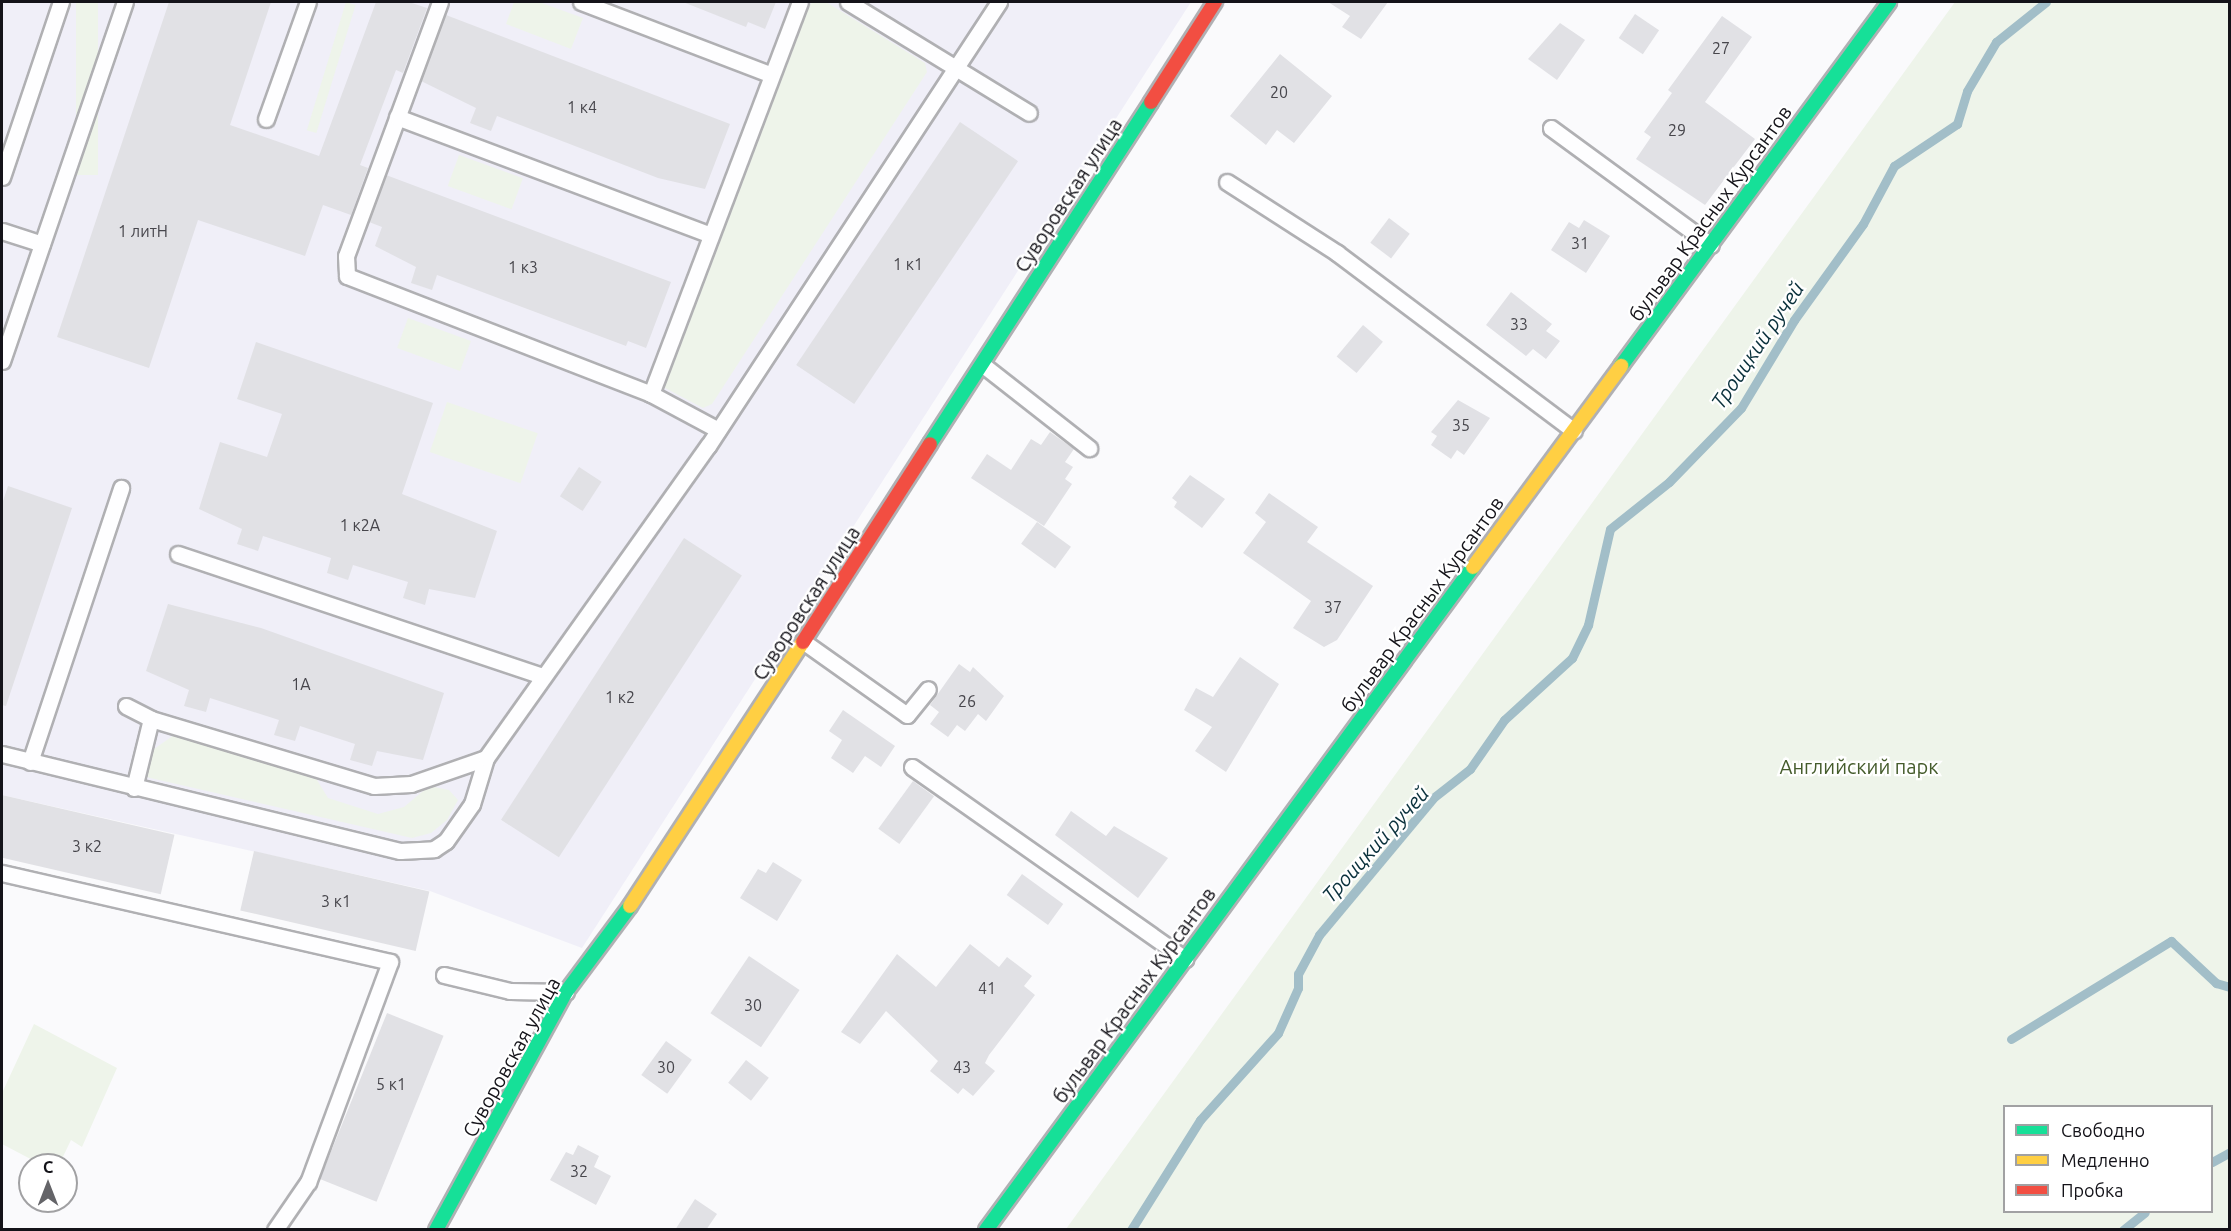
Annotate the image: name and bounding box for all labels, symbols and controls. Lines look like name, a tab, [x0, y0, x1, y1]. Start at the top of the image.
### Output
house number: 27	[1712, 38, 1730, 58]
house number: 20	[1270, 82, 1288, 102]
house number: 1 к4	[567, 97, 597, 117]
street label: бульвар Красных Курсантов	[1624, 100, 1796, 326]
street label: Суворовская улица	[1009, 113, 1127, 277]
house number: 29	[1668, 120, 1686, 140]
house number: 1 литН	[118, 221, 168, 241]
house number: 31	[1571, 233, 1589, 253]
house number: 1 к1	[893, 254, 923, 274]
house number: 1 к3	[508, 257, 538, 277]
water label: Троицкий ручей	[1705, 277, 1809, 413]
house number: 33	[1510, 314, 1528, 334]
house number: 35	[1452, 415, 1470, 435]
street label: бульвар Красных Курсантов	[1336, 491, 1508, 717]
house number: 1 к2А	[340, 515, 380, 535]
street label: Суворовская улица	[747, 521, 865, 685]
house number: 37	[1324, 597, 1342, 617]
house number: 1А	[291, 674, 311, 694]
house number: 1 к2	[605, 687, 635, 707]
house number: 26	[958, 691, 976, 711]
park label: Английский парк	[1779, 754, 1939, 778]
water label: Троицкий ручей	[1316, 781, 1434, 907]
house number: 3 к2	[72, 836, 102, 856]
street label: бульвар Красных Курсантов	[1048, 882, 1220, 1108]
house number: 3 к1	[321, 891, 351, 911]
street label: Суворовская улица	[457, 973, 565, 1141]
house number: 41	[978, 978, 996, 998]
house number: 30	[744, 995, 762, 1015]
house number: 30	[657, 1057, 675, 1077]
house number: 43	[953, 1057, 971, 1077]
house number: 5 к1	[376, 1074, 406, 1094]
legend	[2003, 1105, 2213, 1213]
text: Свободно	[2061, 1120, 2145, 1140]
text: Медленно	[2061, 1150, 2150, 1170]
north arrow	[18, 1153, 78, 1213]
text: С	[43, 1158, 53, 1176]
house number: 32	[570, 1161, 588, 1181]
text: Пробка	[2061, 1180, 2124, 1200]

